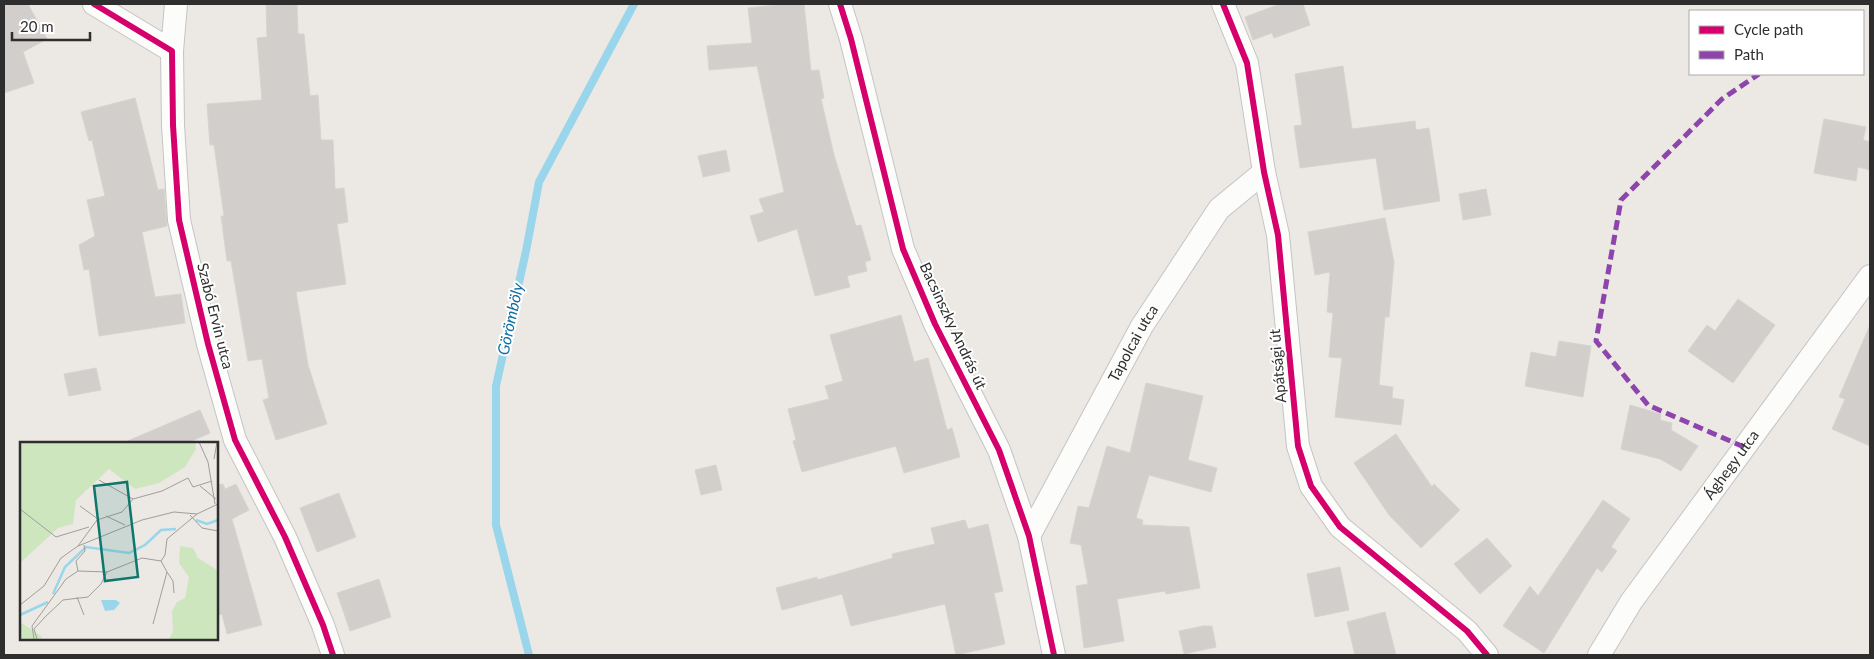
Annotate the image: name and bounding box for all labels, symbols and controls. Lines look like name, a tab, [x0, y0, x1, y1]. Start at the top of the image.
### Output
scale bar	[12, 10, 90, 42]
legend	[1689, 10, 1864, 75]
text: 20 m	[20, 17, 54, 35]
text: Cycle path	[1734, 20, 1803, 38]
text: Path	[1734, 45, 1764, 63]
street label: Bacsinszky András út	[917, 259, 991, 392]
street label: Szabó Ervin utca	[194, 261, 238, 371]
water label: Görömböly	[493, 281, 526, 357]
street label: Tapolcai utca	[1104, 301, 1161, 385]
street label: Apátsági út	[1265, 328, 1289, 404]
street label: Ághegy utca	[1699, 426, 1762, 502]
inset map	[20, 442, 218, 639]

